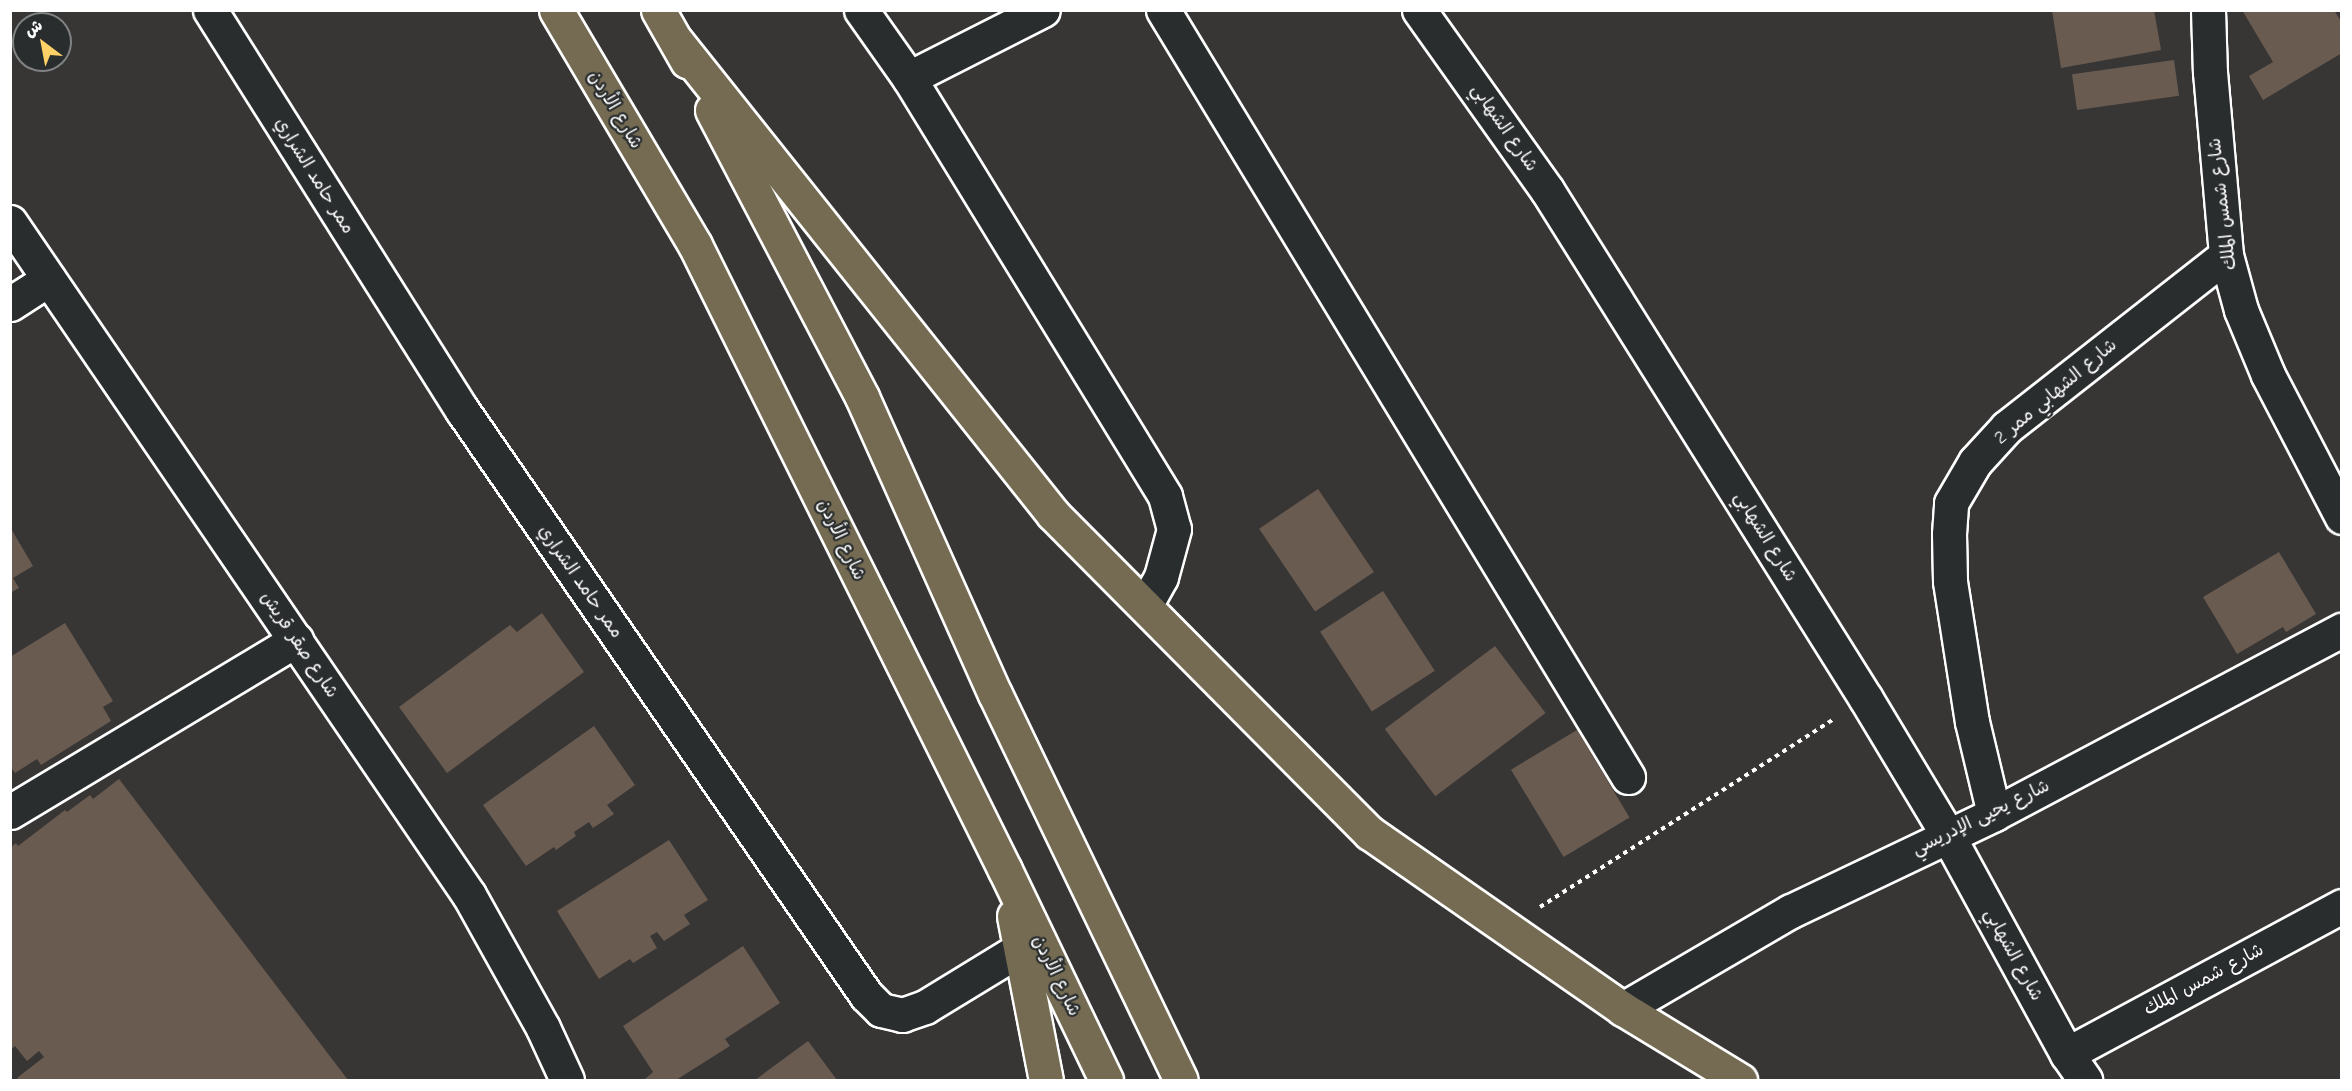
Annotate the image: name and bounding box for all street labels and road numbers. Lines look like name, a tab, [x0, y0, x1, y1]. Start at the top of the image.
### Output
street label: شارع الأردن	[583, 67, 647, 153]
street label: شارع الشهابي	[1466, 80, 1542, 176]
street label: ممر حامد الشراري	[270, 114, 358, 238]
street label: شارع شمس الملك	[2204, 137, 2242, 271]
street label: شارع الشهابي ممر 2	[1991, 335, 2121, 449]
street label: شارع الشهابي	[1729, 488, 1801, 586]
street label: شارع الأردن	[812, 496, 870, 584]
street label: ممر حامد الشراري	[533, 521, 627, 643]
street label: شارع صقر قريش	[255, 588, 343, 702]
street label: شارع يحيى الإدريسي	[1909, 775, 2053, 861]
street label: شارع الشهابي	[1979, 905, 2047, 1005]
street label: شارع الأردن	[1027, 932, 1085, 1020]
street label: شارع شمس الملك	[2140, 939, 2268, 1021]

